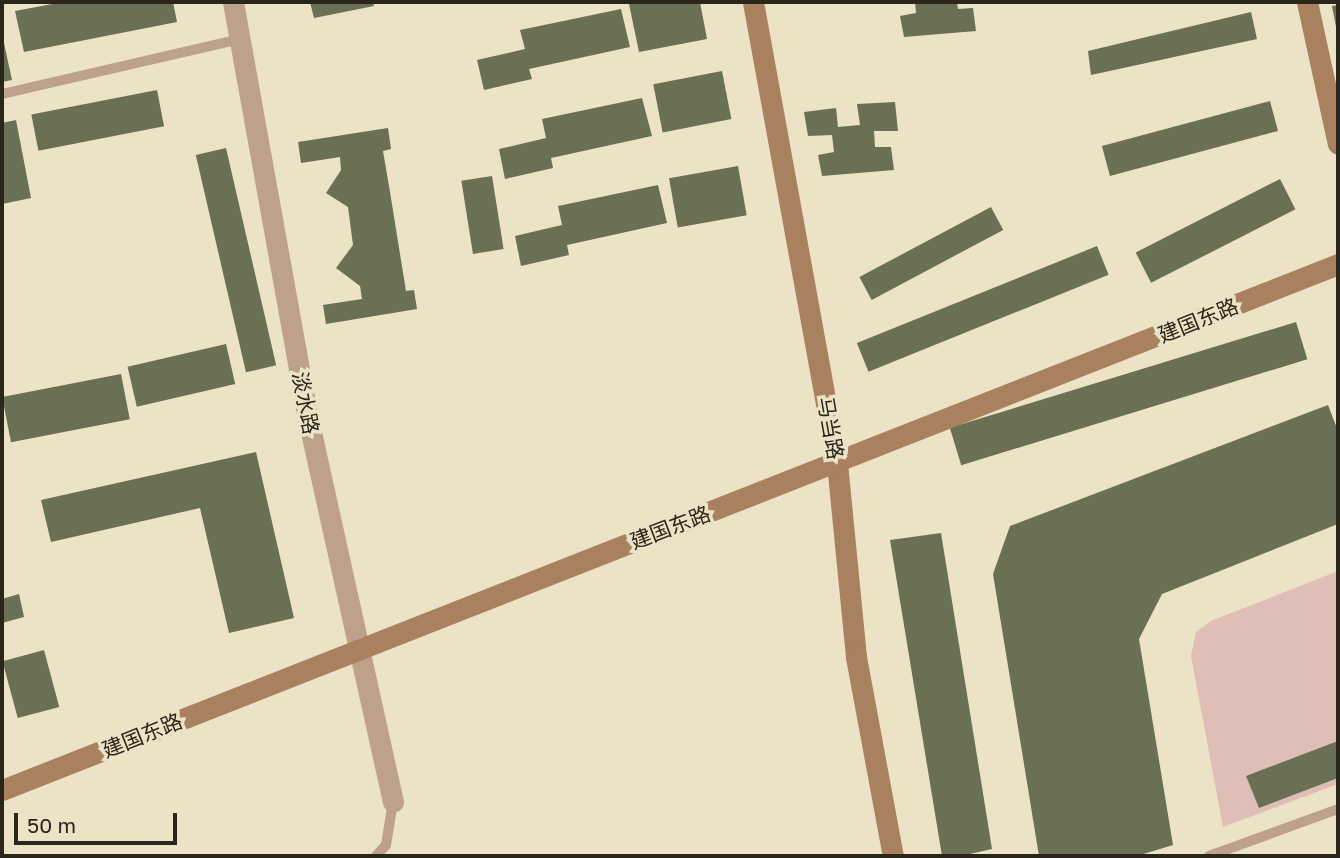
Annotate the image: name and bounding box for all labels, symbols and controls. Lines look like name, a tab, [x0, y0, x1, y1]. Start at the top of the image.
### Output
street label: 建国东路	[1154, 293, 1242, 347]
street label: 淡水路	[288, 370, 324, 436]
street label: 马当路	[813, 395, 849, 461]
street label: 建国东路	[626, 500, 714, 554]
street label: 建国东路	[98, 708, 186, 762]
scale bar	[18, 798, 180, 842]
text: 50 m	[27, 812, 76, 838]

